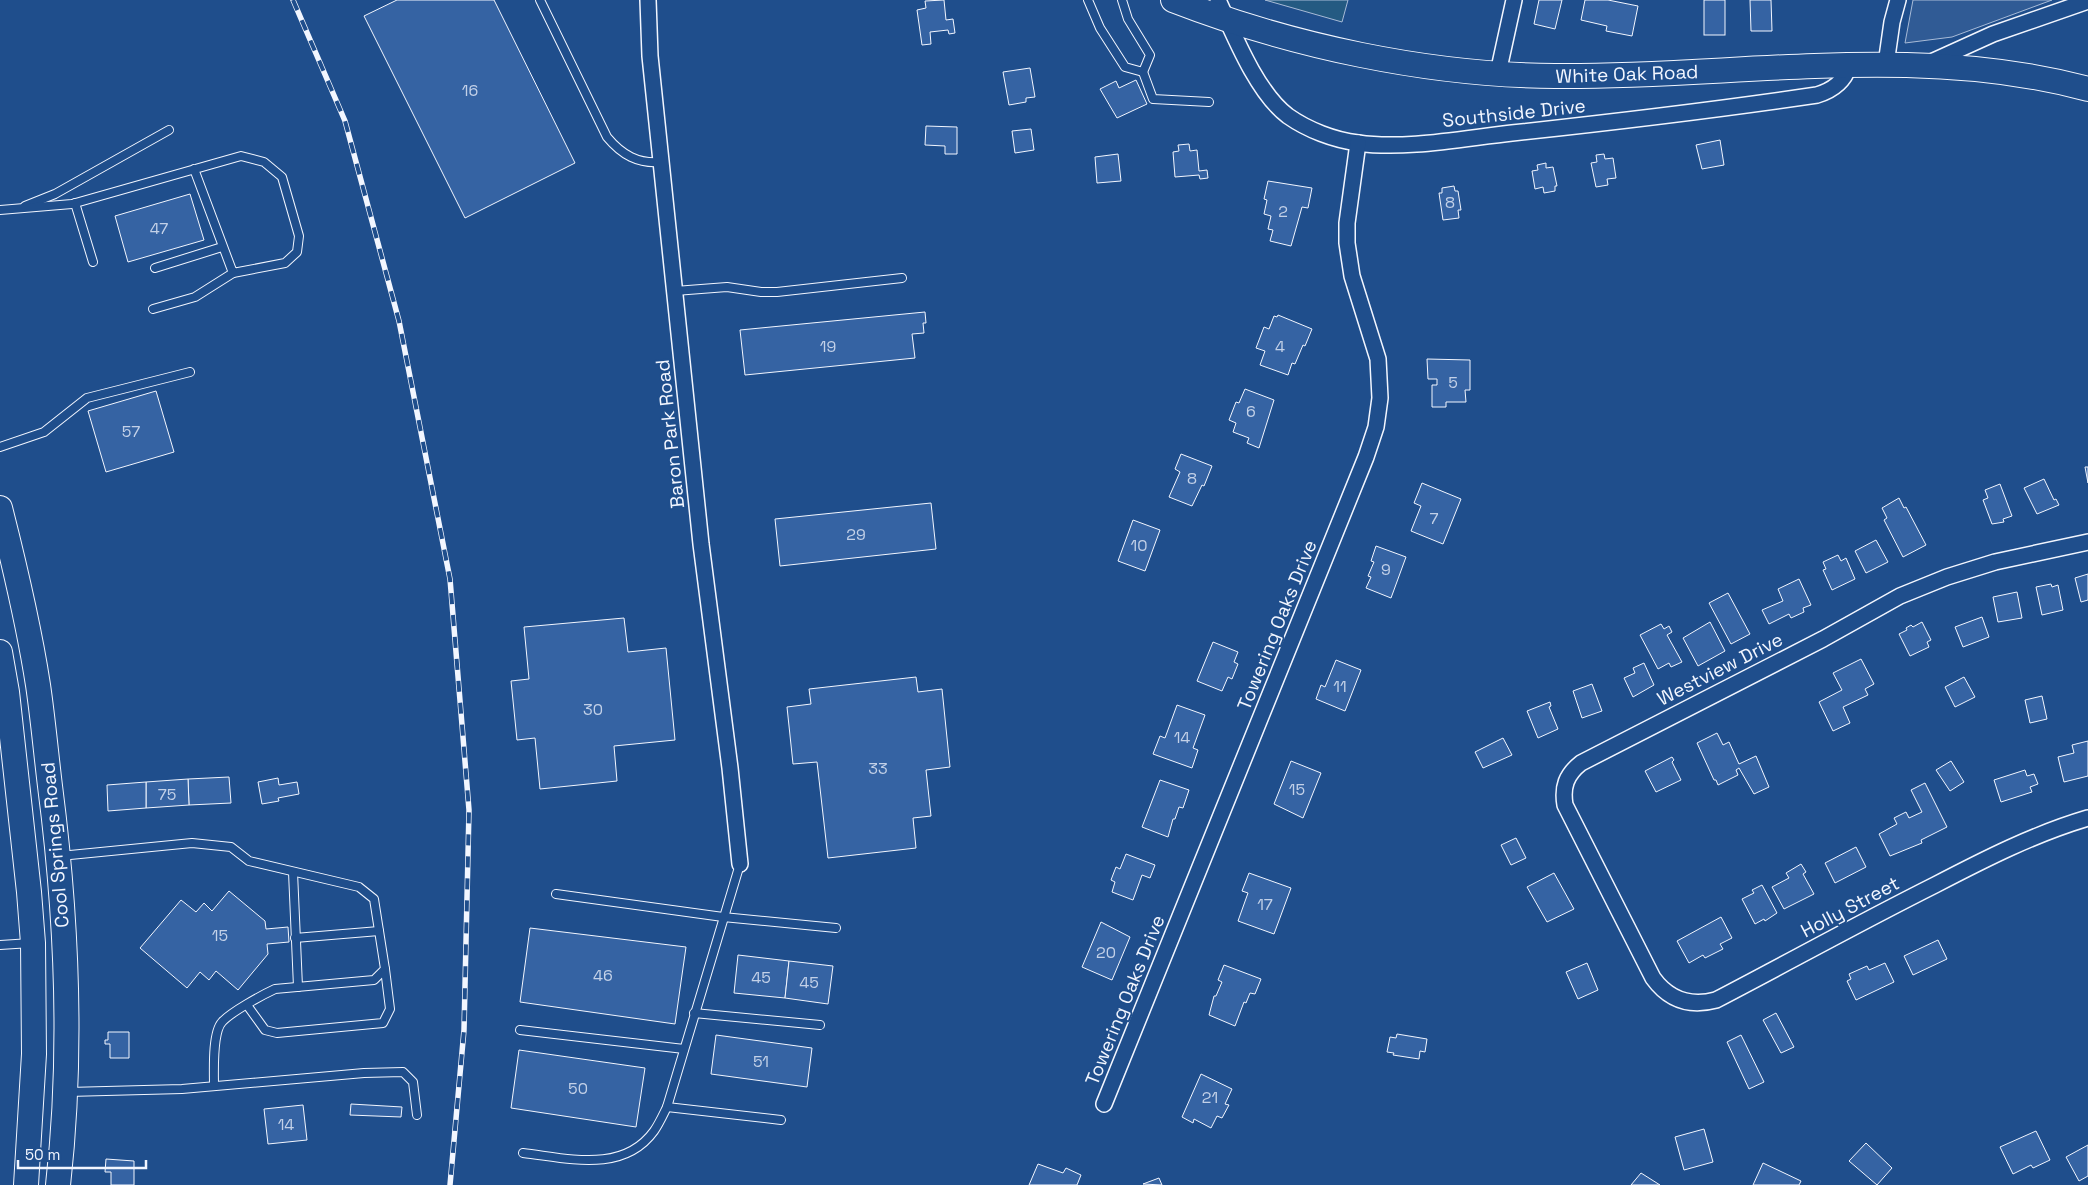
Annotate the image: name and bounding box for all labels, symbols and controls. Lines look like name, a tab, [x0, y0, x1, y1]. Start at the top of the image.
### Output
street label: White Oak Road	[1555, 59, 1699, 89]
house number: 16	[462, 80, 478, 101]
street label: Southside Drive	[1441, 93, 1587, 133]
house number: 8	[1445, 192, 1455, 213]
house number: 2	[1278, 201, 1288, 222]
house number: 47	[150, 218, 168, 239]
house number: 19	[820, 336, 836, 357]
house number: 4	[1275, 336, 1285, 357]
street label: Baron Park Road	[650, 358, 690, 510]
house number: 5	[1448, 372, 1458, 393]
house number: 6	[1246, 401, 1256, 422]
house number: 57	[122, 421, 140, 442]
house number: 8	[1187, 468, 1197, 489]
house number: 7	[1429, 508, 1439, 529]
house number: 29	[846, 524, 866, 545]
house number: 10	[1131, 535, 1147, 556]
street label: Towering Oaks Drive	[1231, 536, 1323, 714]
house number: 9	[1381, 559, 1391, 580]
street label: Westview Drive	[1653, 627, 1787, 711]
house number: 11	[1333, 676, 1347, 697]
house number: 30	[583, 699, 603, 720]
house number: 14	[1174, 727, 1190, 748]
house number: 33	[868, 758, 888, 779]
street label: Cool Springs Road	[35, 761, 75, 929]
house number: 15	[1289, 779, 1305, 800]
house number: 75	[158, 784, 176, 805]
street label: Holly Street	[1796, 871, 1904, 943]
house number: 17	[1257, 894, 1273, 915]
street label: Towering Oaks Drive	[1079, 911, 1171, 1089]
house number: 15	[212, 925, 228, 946]
house number: 20	[1096, 942, 1116, 963]
house number: 46	[593, 965, 613, 986]
house number: 45	[751, 967, 771, 988]
house number: 45	[799, 972, 819, 993]
house number: 51	[753, 1051, 769, 1072]
house number: 50	[568, 1078, 588, 1099]
house number: 21	[1202, 1087, 1218, 1108]
house number: 14	[278, 1114, 294, 1135]
scale bar	[18, 1138, 145, 1170]
text: 50 m	[25, 1145, 60, 1164]

